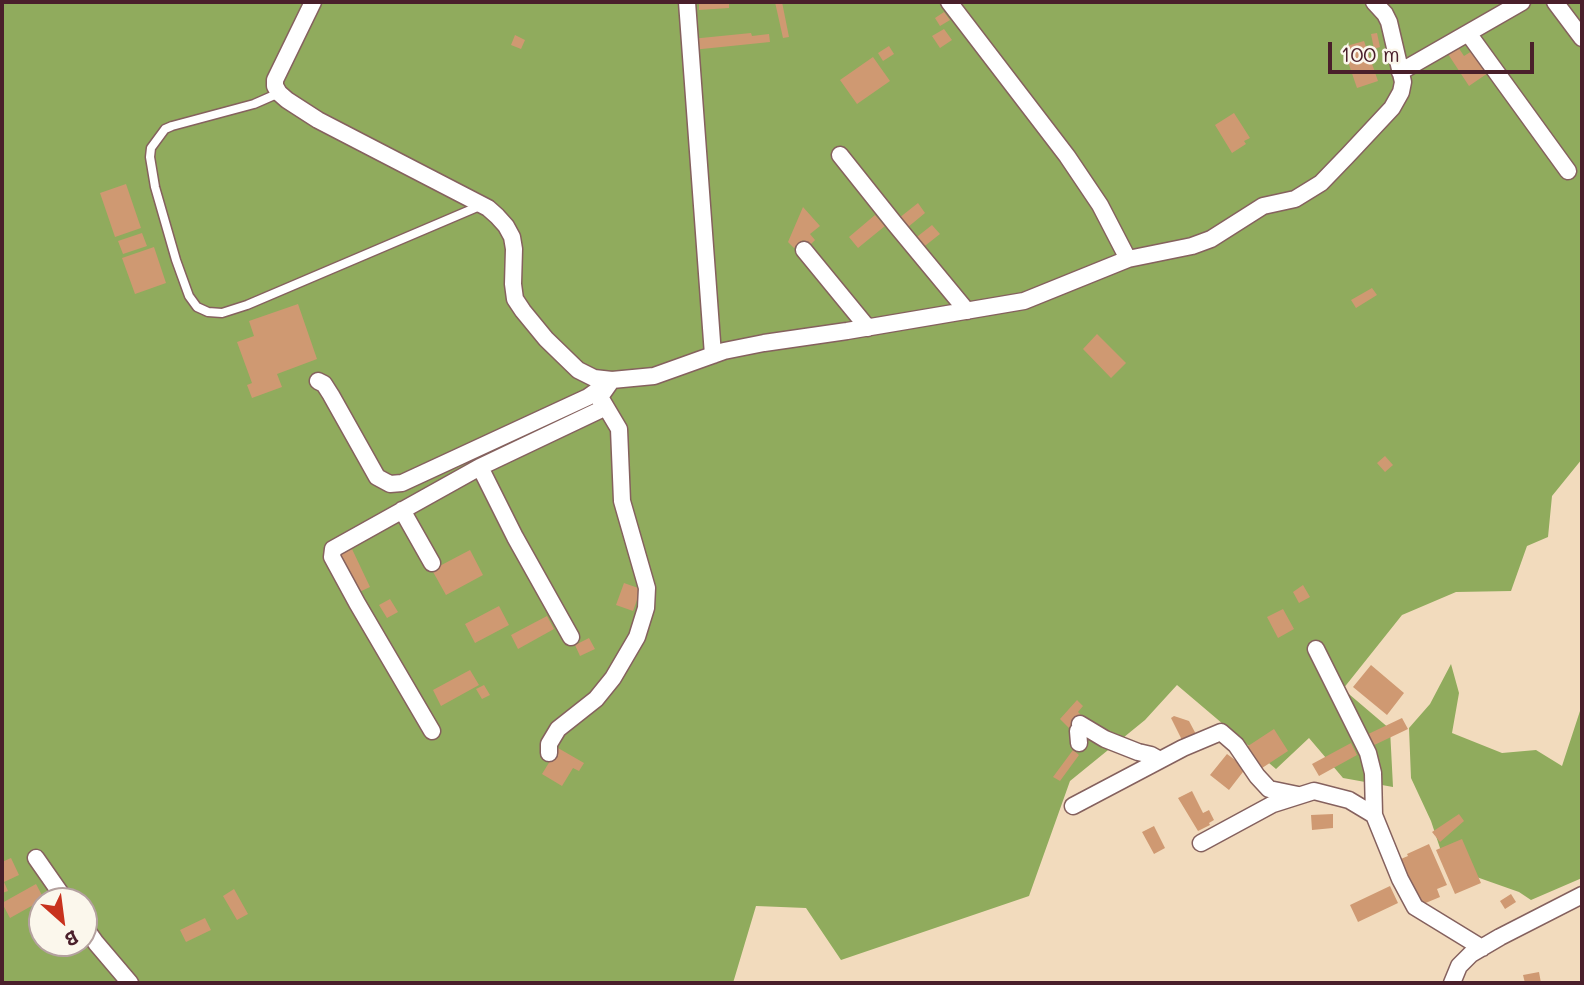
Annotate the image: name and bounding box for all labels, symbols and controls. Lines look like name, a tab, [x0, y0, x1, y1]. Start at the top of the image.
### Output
scale bar	[1332, 28, 1538, 72]
text: 100 m	[1341, 40, 1400, 67]
north arrow	[28, 887, 98, 957]
text: B	[61, 925, 84, 953]

